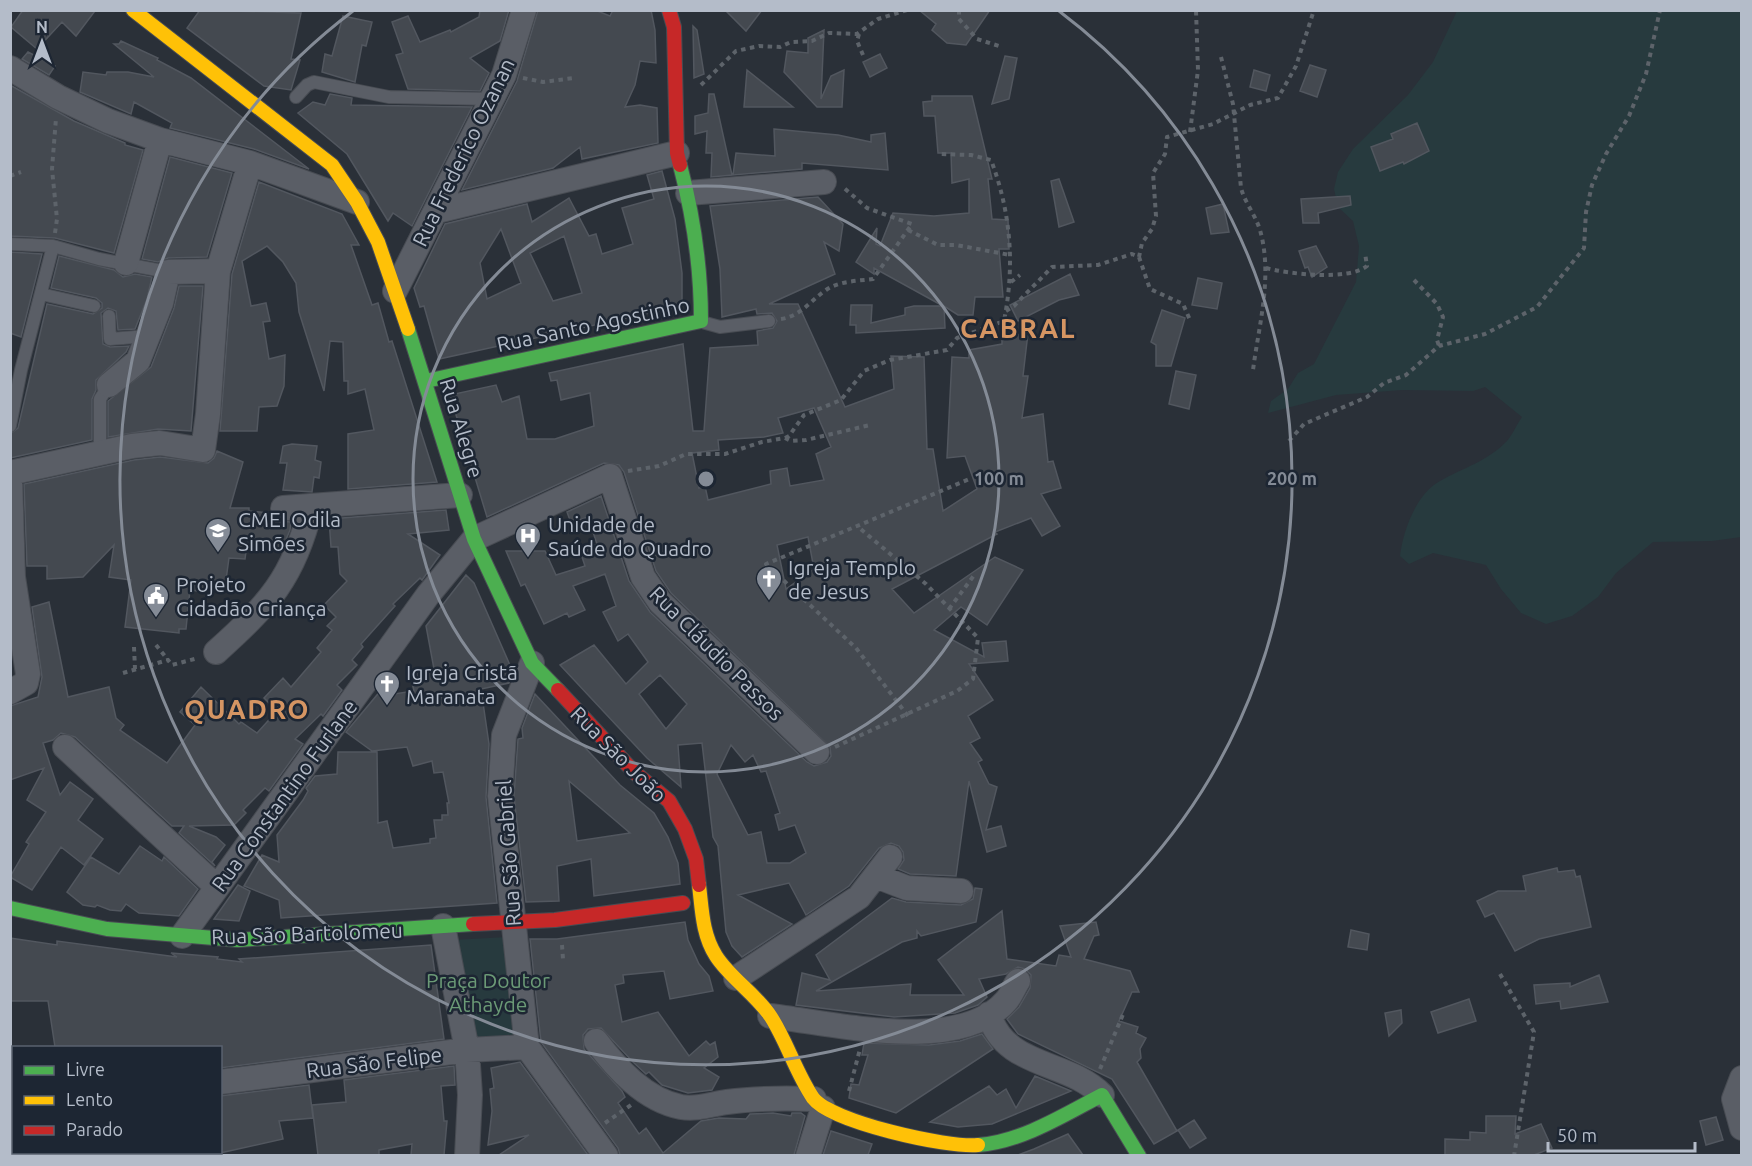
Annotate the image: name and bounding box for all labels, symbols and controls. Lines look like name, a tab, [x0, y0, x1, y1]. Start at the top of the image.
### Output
north arrow	[12, 12, 72, 72]
text: N	[36, 18, 48, 36]
street label: Rua Frederico Ozanan	[407, 54, 519, 250]
street label: Rua Santo Agostinho	[494, 292, 692, 356]
district label: CABRAL	[960, 313, 1076, 343]
street label: Rua Alegre	[435, 375, 489, 481]
text: 100 m	[974, 468, 1024, 488]
text: 200 m	[1267, 468, 1317, 488]
centre of rings	[696, 469, 716, 489]
place label: CMEI Odila Simões	[238, 507, 341, 555]
place label: Unidade de Saúde do Quadro	[548, 512, 711, 560]
school or university icon: CMEI Odila Simões	[203, 516, 233, 554]
hospital icon: Unidade de Saúde do Quadro	[513, 521, 543, 559]
place label: Igreja Templo de Jesus	[788, 555, 916, 603]
church icon: Igreja Templo de Jesus	[754, 564, 784, 602]
place label: Projeto Cidadão Criança	[176, 572, 326, 620]
public building icon: Projeto Cidadão Criança	[141, 581, 171, 619]
street label: Rua Cláudio Passos	[645, 581, 789, 725]
place label: Igreja Cristã Maranata	[406, 660, 518, 708]
church icon: Igreja Cristã Maranata	[372, 669, 402, 707]
district label: QUADRO	[184, 694, 310, 724]
street label: Rua Constantino Furlane	[206, 695, 362, 895]
street label: Rua São João	[566, 701, 672, 807]
street label: Rua São Gabriel	[491, 779, 525, 927]
street label: Rua São Bartolomeu	[211, 918, 403, 948]
park label: Praça Doutor Athayde	[426, 968, 550, 1016]
street label: Rua São Felipe	[305, 1042, 443, 1082]
legend	[12, 1046, 222, 1154]
text: Livre	[66, 1059, 105, 1079]
text: Lento	[66, 1089, 113, 1109]
scale bar	[1548, 1115, 1695, 1153]
text: Parado	[66, 1119, 123, 1139]
text: 50 m	[1557, 1125, 1597, 1145]

